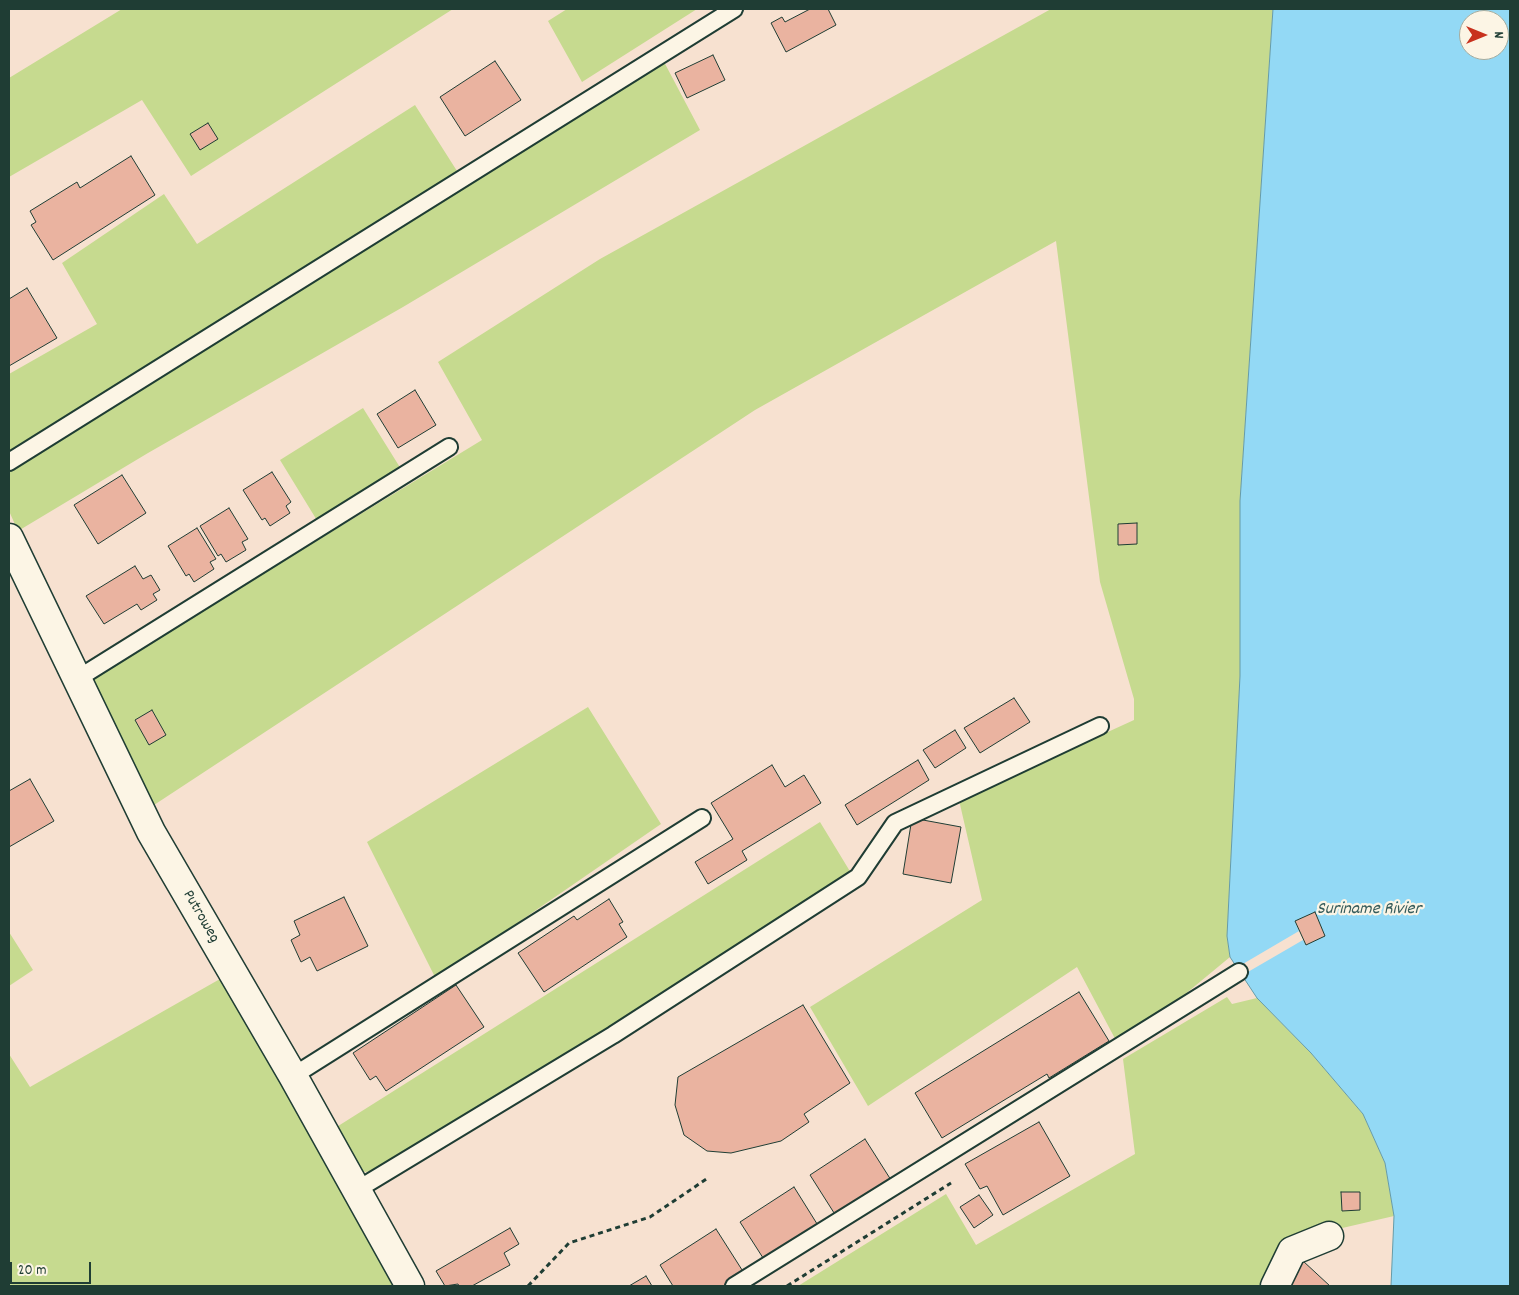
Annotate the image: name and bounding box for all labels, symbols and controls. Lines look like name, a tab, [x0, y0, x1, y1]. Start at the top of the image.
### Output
north arrow	[1459, 10, 1509, 60]
text: N	[1488, 32, 1508, 38]
street label: Putroweg	[177, 887, 223, 947]
water label: Suriname Rivier	[1317, 900, 1421, 922]
scale bar	[12, 1252, 94, 1284]
text: 20 m	[18, 1260, 46, 1282]

